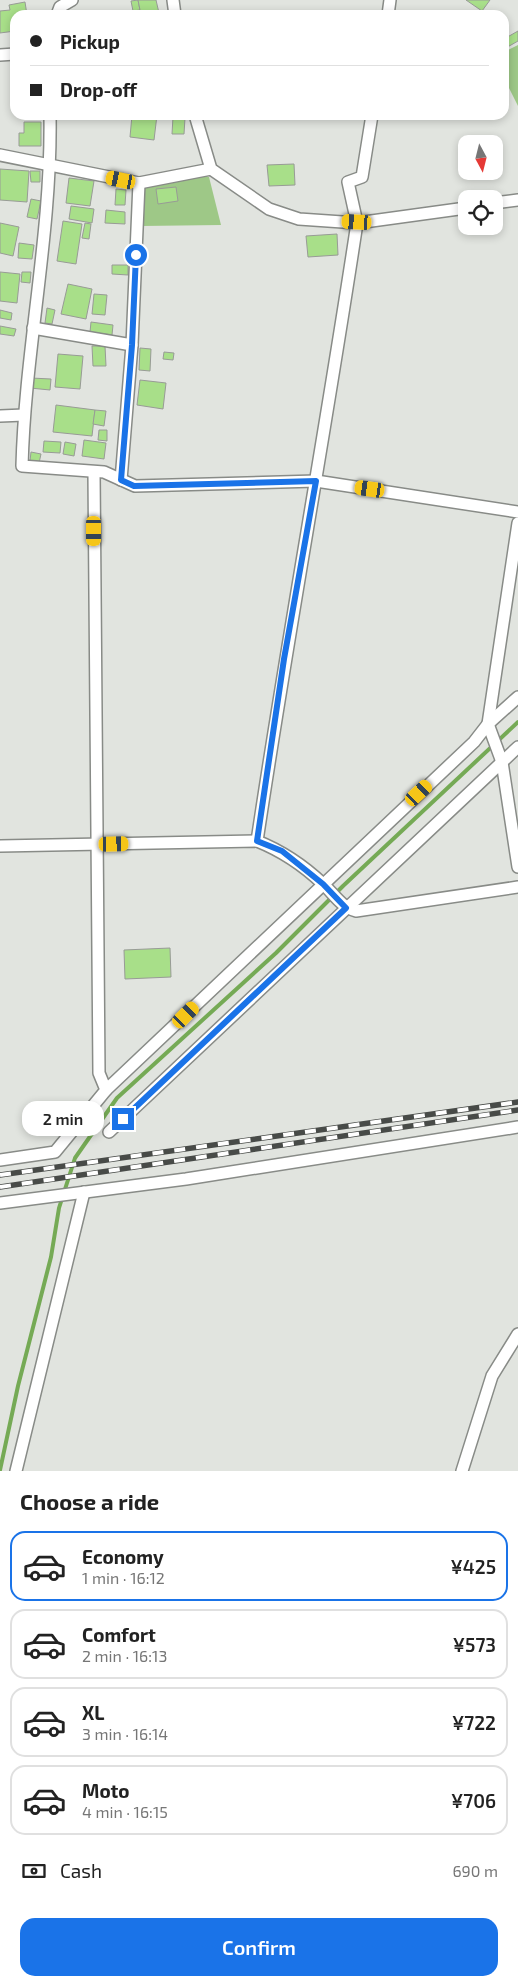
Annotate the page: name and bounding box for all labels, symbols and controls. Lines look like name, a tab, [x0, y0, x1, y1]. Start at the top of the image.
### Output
text: Pickup	[60, 30, 120, 53]
text: Drop-off	[60, 78, 137, 101]
north arrow	[458, 135, 502, 180]
map controls	[458, 135, 503, 235]
car	[104, 170, 137, 190]
button: locate	[458, 190, 503, 235]
car	[341, 214, 372, 230]
route start	[125, 244, 147, 266]
car	[354, 479, 385, 499]
car	[86, 516, 101, 546]
car	[402, 777, 435, 809]
car	[98, 836, 129, 852]
car	[170, 999, 201, 1031]
callout: 2 min	[23, 1102, 106, 1136]
route end	[112, 1108, 134, 1130]
text: 2 min	[43, 1109, 83, 1128]
text: Choose a ride	[20, 1488, 159, 1514]
icon: car	[22, 1544, 67, 1589]
text: Economy	[82, 1545, 164, 1568]
text: ¥425	[451, 1555, 496, 1578]
text: 1 min · 16:12	[82, 1568, 165, 1587]
icon: car	[22, 1622, 67, 1667]
text: Comfort	[82, 1623, 156, 1646]
text: ¥573	[453, 1633, 496, 1656]
text: 2 min · 16:13	[82, 1646, 167, 1665]
icon: car	[22, 1700, 67, 1745]
text: XL	[82, 1701, 104, 1724]
text: ¥722	[452, 1711, 496, 1734]
text: 3 min · 16:14	[82, 1724, 168, 1743]
icon: car	[22, 1778, 67, 1823]
text: Moto	[82, 1779, 130, 1802]
text: ¥706	[451, 1789, 496, 1812]
text: 4 min · 16:15	[82, 1802, 168, 1821]
icon: cash	[20, 1857, 48, 1885]
text: Cash	[60, 1859, 102, 1882]
text: 690 m	[452, 1861, 498, 1880]
button: Confirm	[20, 1918, 498, 1976]

